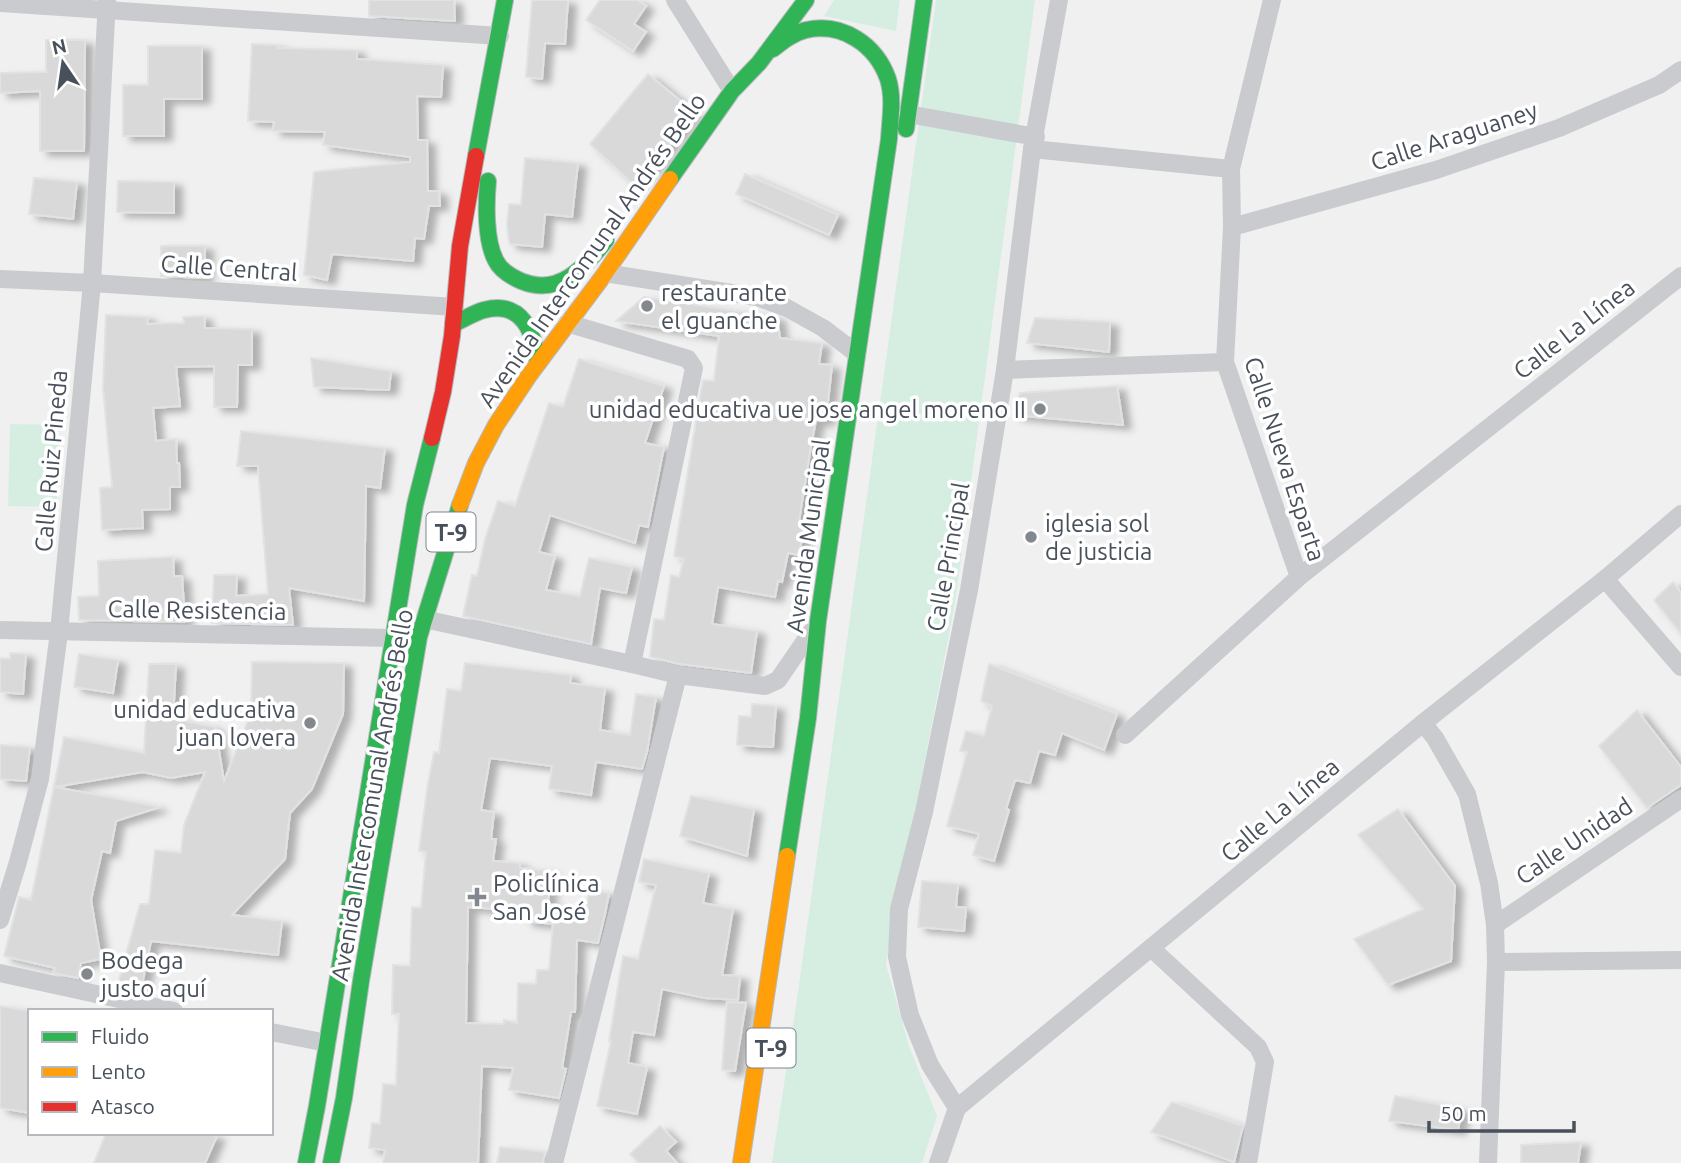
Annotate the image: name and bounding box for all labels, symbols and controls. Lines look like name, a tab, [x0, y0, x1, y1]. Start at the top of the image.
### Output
north arrow	[28, 28, 98, 98]
text: N	[50, 34, 69, 59]
street label: Avenida Intercomunal Andrés Bello	[473, 88, 711, 412]
street label: Calle Araguaney	[1367, 96, 1541, 176]
street label: Calle Central	[160, 250, 298, 286]
street label: Calle La Línea	[1508, 273, 1640, 385]
place label: restaurante el guanche	[661, 279, 787, 334]
marker: restaurante el guanche	[639, 298, 655, 314]
street label: Calle Nueva Esparta	[1239, 354, 1331, 564]
street label: Calle Ruiz Pineda	[30, 369, 72, 553]
place label: unidad educativa ue jose angel moreno II	[589, 396, 1026, 423]
marker: unidad educativa ue jose angel moreno II	[1032, 401, 1048, 417]
street label: Avenida Municipal	[781, 437, 835, 635]
street label: Calle Principal	[922, 480, 974, 634]
place label: iglesia sol de justicia	[1045, 510, 1152, 565]
road number: T-9	[426, 512, 476, 552]
marker: iglesia sol de justicia	[1023, 529, 1039, 545]
street label: Calle Resistencia	[107, 595, 287, 625]
street label: Avenida Intercomunal Andrés Bello	[326, 607, 418, 983]
place label: unidad educativa juan lovera	[113, 696, 296, 751]
marker: unidad educativa juan lovera	[302, 715, 318, 731]
street label: Calle La Línea	[1215, 753, 1345, 867]
street label: Calle Unidad	[1511, 792, 1637, 890]
place label: Policlínica San José	[493, 870, 600, 925]
marker: Policlínica San José	[467, 887, 487, 907]
place label: Bodega justo aquí	[99, 947, 207, 1002]
marker: Bodega justo aquí	[79, 966, 95, 982]
legend	[28, 1009, 273, 1135]
text: Fluido	[91, 1024, 149, 1048]
road number: T-9	[746, 1028, 796, 1068]
text: Lento	[91, 1059, 146, 1083]
scale bar	[1429, 1090, 1574, 1134]
text: Atasco	[91, 1094, 155, 1118]
text: 50 m	[1440, 1101, 1487, 1125]

